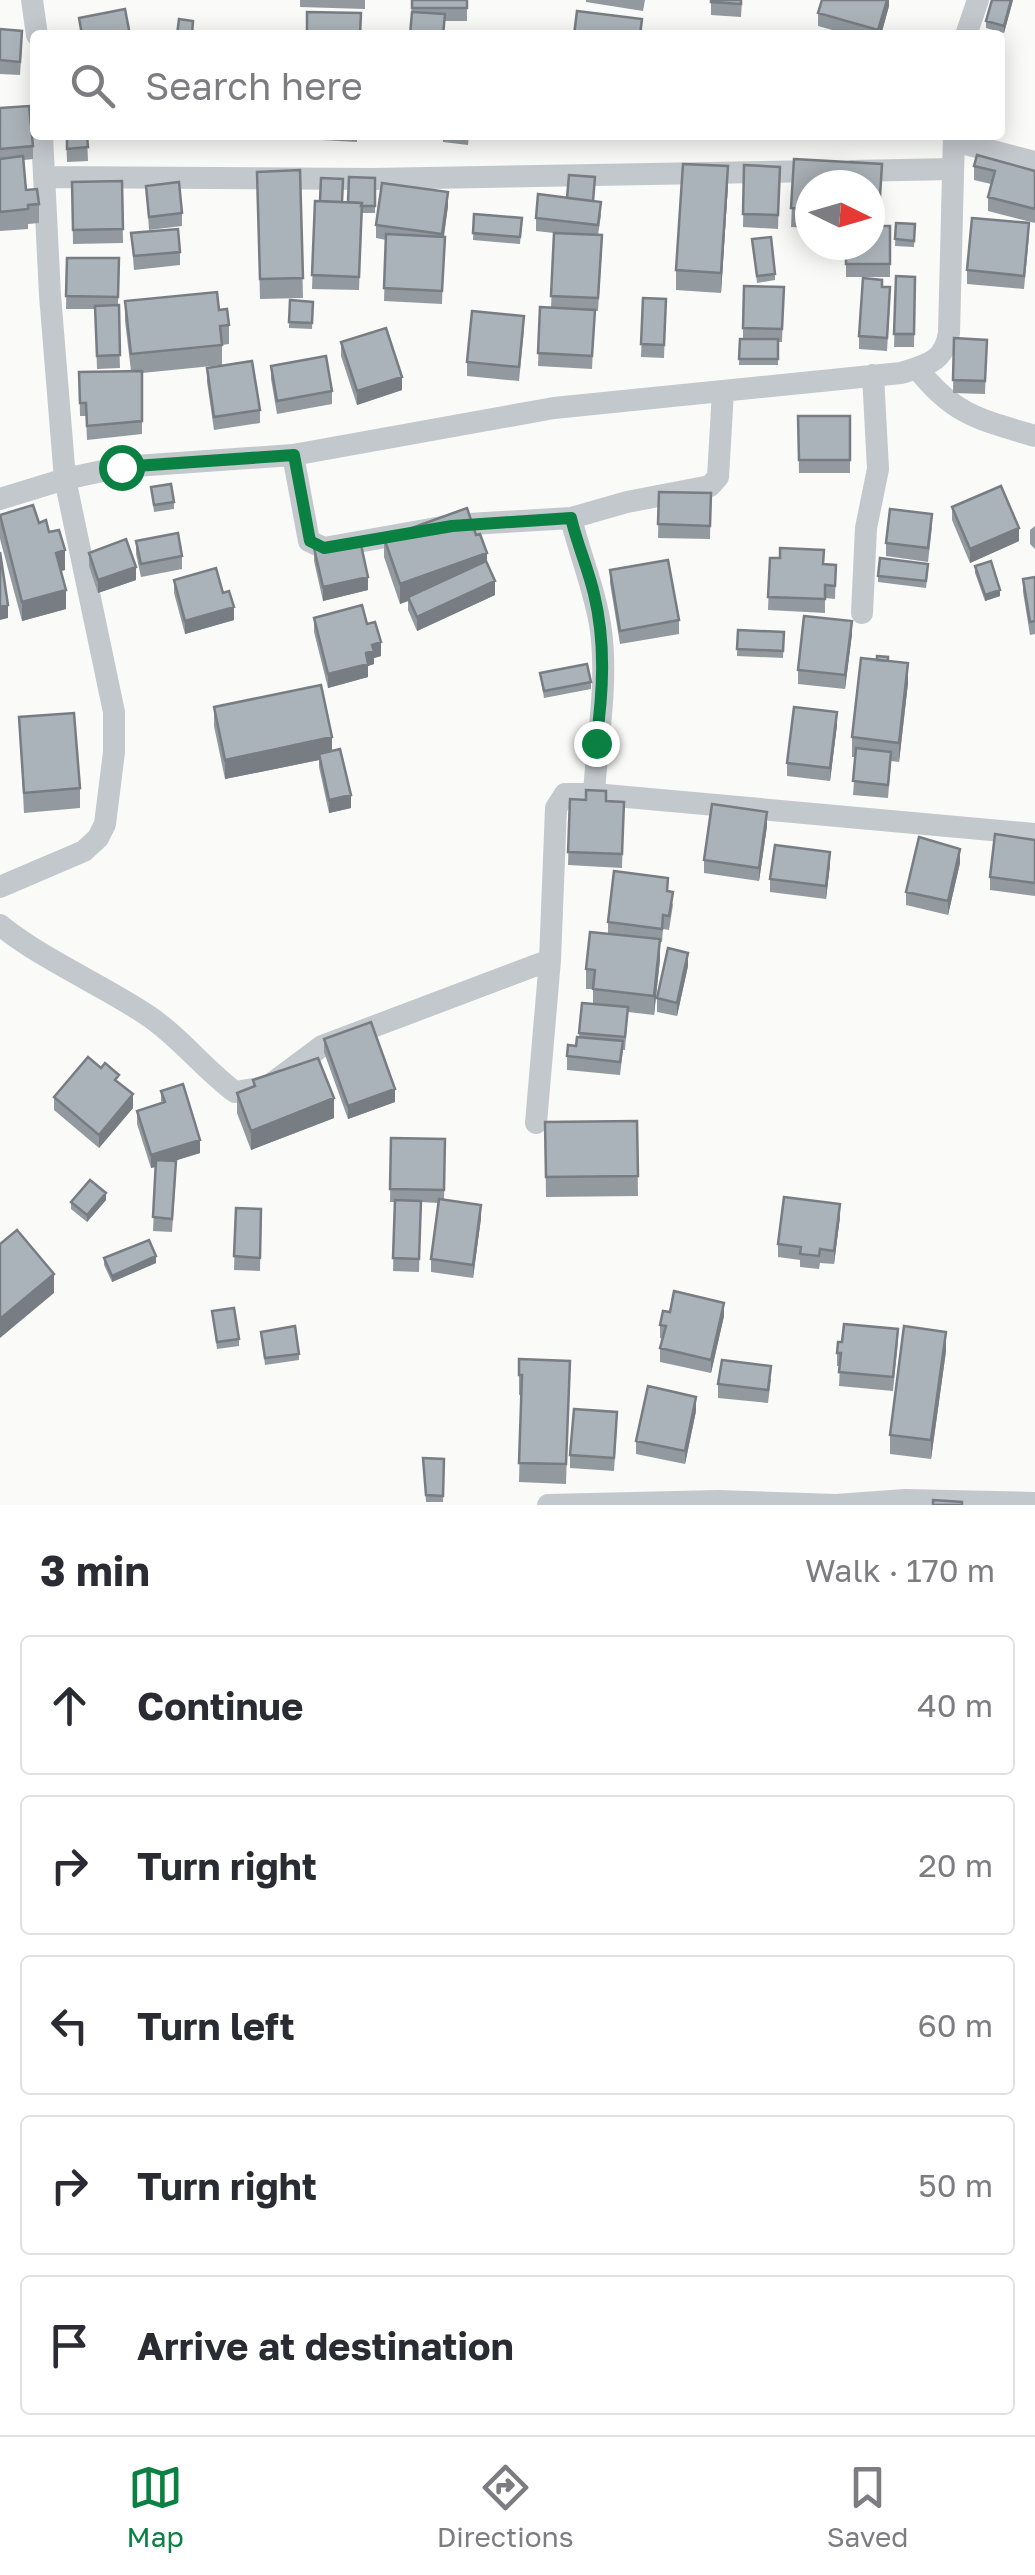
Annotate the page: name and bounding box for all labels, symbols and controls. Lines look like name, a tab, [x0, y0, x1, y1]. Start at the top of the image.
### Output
search box	[30, 30, 1005, 140]
icon: search	[65, 58, 120, 113]
text: Search here	[145, 63, 363, 108]
north arrow	[795, 170, 885, 260]
route start	[99, 445, 145, 491]
route end	[574, 721, 620, 767]
text: 3 min	[40, 1545, 150, 1595]
text: Walk · 170 m	[805, 1551, 995, 1589]
icon: ahead	[42, 1678, 97, 1733]
text: Continue	[137, 1683, 303, 1728]
text: 40 m	[917, 1686, 993, 1724]
icon: right	[42, 1838, 97, 1893]
text: Turn right	[137, 1843, 317, 1888]
text: 20 m	[918, 1846, 993, 1884]
icon: left	[42, 1998, 97, 2053]
text: Turn left	[137, 2003, 295, 2048]
text: 60 m	[917, 2006, 993, 2044]
icon: right	[42, 2158, 97, 2213]
text: Turn right	[137, 2163, 317, 2208]
text: 50 m	[918, 2166, 993, 2204]
icon: arrive	[42, 2318, 97, 2373]
text: Arrive at destination	[137, 2323, 514, 2368]
tab: Map	[127, 2460, 184, 2553]
tab: Directions	[437, 2460, 574, 2553]
tab: Saved	[827, 2460, 908, 2553]

